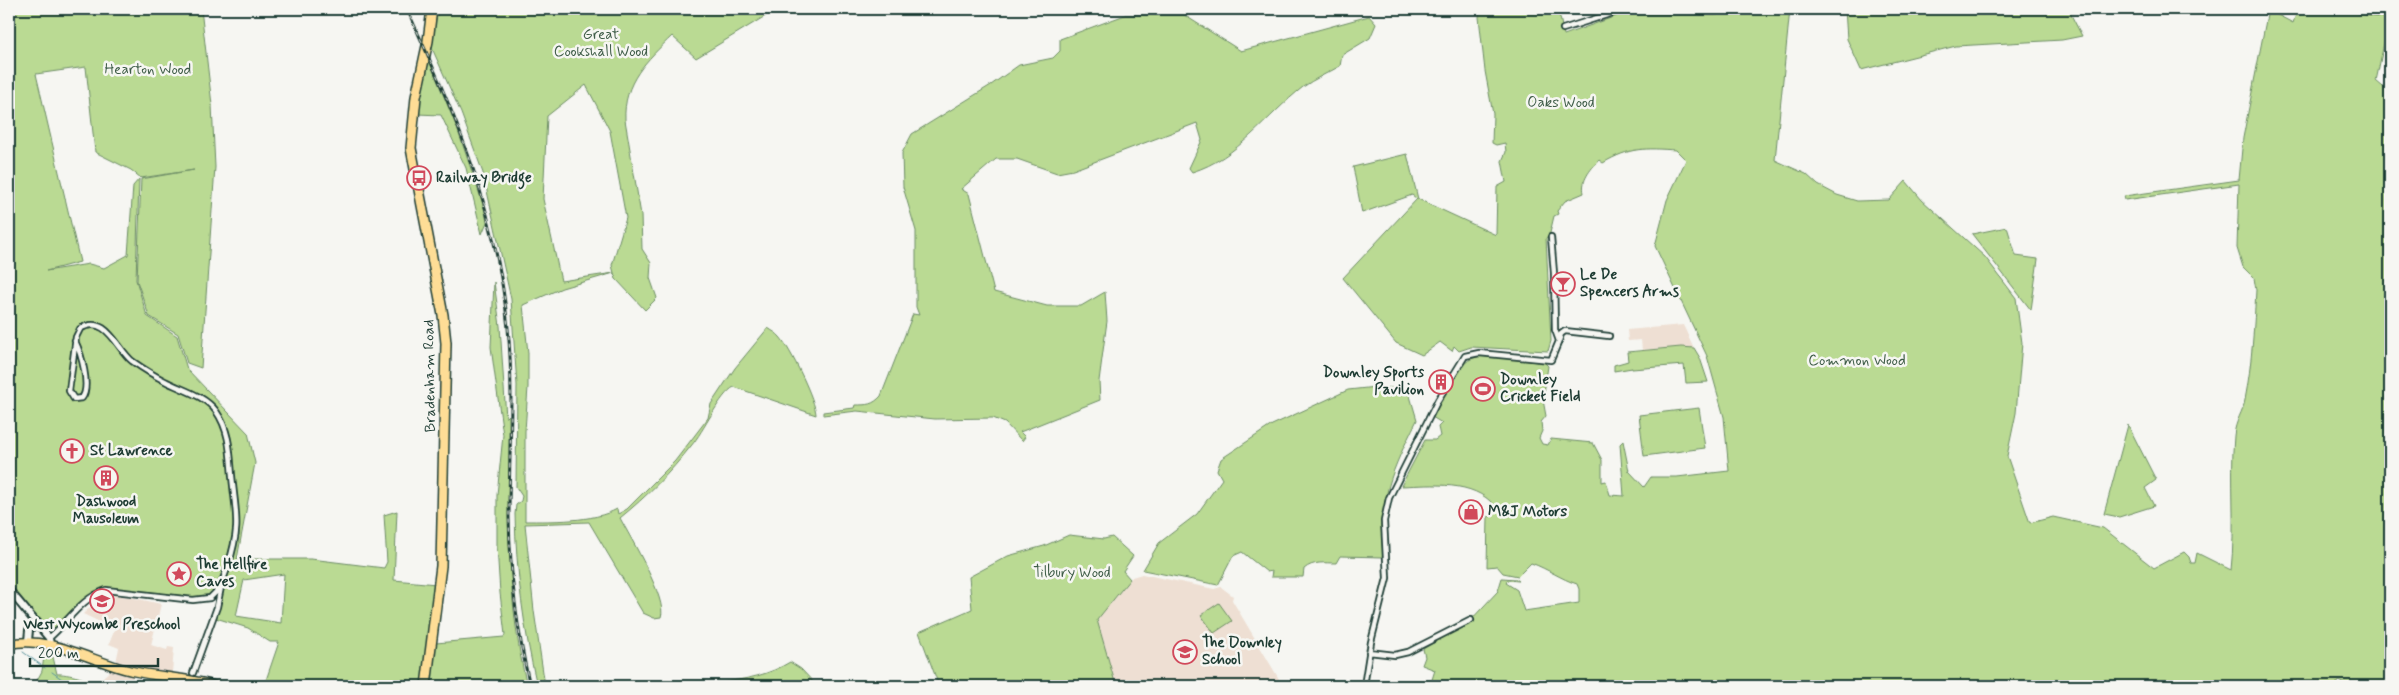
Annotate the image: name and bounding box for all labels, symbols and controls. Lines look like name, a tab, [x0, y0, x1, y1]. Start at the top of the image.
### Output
park label: Great Cookshall Wood	[554, 25, 648, 62]
park label: Hearton Wood	[105, 60, 191, 80]
park label: Oaks Wood	[1527, 93, 1595, 113]
bus stop icon: Railway Bridge	[406, 165, 432, 191]
place label: Railway Bridge	[436, 168, 532, 190]
place label: Le De Spencers Arms	[1580, 265, 1679, 302]
bar icon: Le De Spencers Arms	[1550, 271, 1576, 297]
street label: Bradenham Road	[419, 319, 441, 433]
park label: Common Wood	[1808, 351, 1906, 371]
place label: Downley Sports Pavilion	[1323, 363, 1424, 400]
building icon: Downley Sports Pavilion	[1428, 369, 1454, 395]
place label: Downley Cricket Field	[1500, 370, 1581, 407]
sports icon: Downley Cricket Field	[1470, 376, 1496, 402]
church icon: St Lawrence	[59, 438, 85, 464]
place label: St Lawrence	[90, 441, 172, 461]
building icon: Dashwood Mausoleum	[93, 465, 119, 491]
place label: Dashwood Mausoleum	[73, 492, 139, 529]
shop icon: M&J Motors	[1458, 499, 1484, 525]
place label: M&J Motors	[1488, 502, 1568, 522]
place label: The Hellfire Caves	[196, 554, 268, 592]
place icon: The Hellfire Caves	[166, 561, 192, 587]
park label: Tilbury Wood	[1033, 563, 1111, 583]
school or university icon: West Wycombe Preschool	[89, 588, 115, 614]
place label: West Wycombe Preschool	[23, 615, 181, 635]
place label: The Downley School	[1202, 633, 1282, 670]
scale bar	[30, 635, 158, 667]
school or university icon: The Downley School	[1172, 639, 1198, 665]
text: 200 m	[38, 644, 79, 664]

